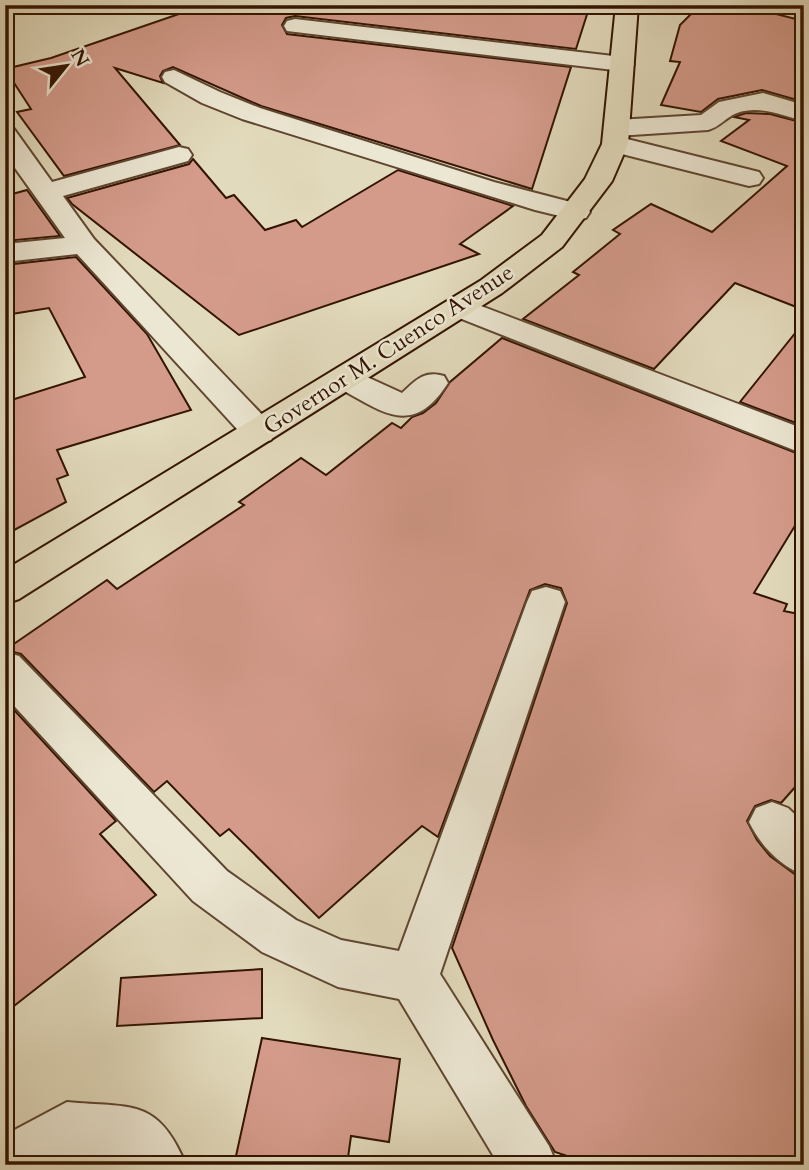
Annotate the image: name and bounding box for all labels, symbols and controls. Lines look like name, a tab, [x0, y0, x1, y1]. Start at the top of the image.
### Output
north arrow	[32, 32, 102, 102]
text: N	[64, 44, 95, 72]
street label: Governor M. Cuenco Avenue	[257, 257, 519, 442]

